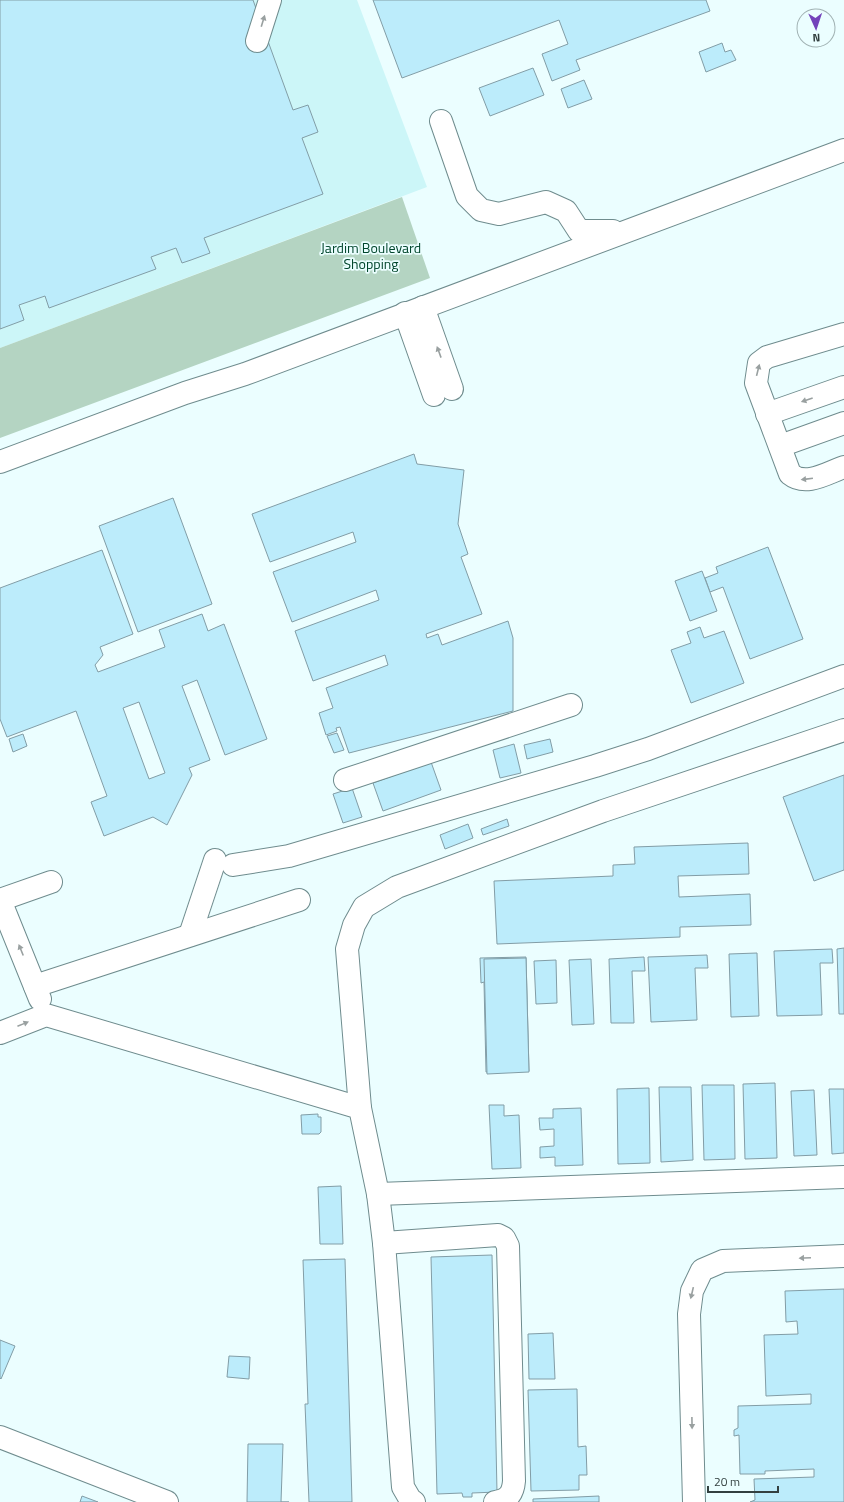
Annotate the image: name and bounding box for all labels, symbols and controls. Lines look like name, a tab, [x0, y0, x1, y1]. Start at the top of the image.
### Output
north arrow	[796, 8, 836, 48]
one-way arrow	[261, 14, 267, 26]
text: N	[812, 30, 821, 46]
park label: Jardim Boulevard Shopping	[321, 237, 421, 274]
one-way arrow	[435, 346, 441, 358]
one-way arrow	[755, 364, 761, 376]
one-way arrow	[801, 397, 813, 403]
one-way arrow	[801, 476, 813, 482]
one-way arrow	[17, 943, 23, 955]
one-way arrow	[17, 1020, 29, 1026]
one-way arrow	[798, 1255, 811, 1261]
one-way arrow	[689, 1287, 695, 1299]
one-way arrow	[689, 1417, 695, 1430]
scale bar	[708, 1468, 778, 1494]
text: 20 m	[714, 1472, 740, 1491]

